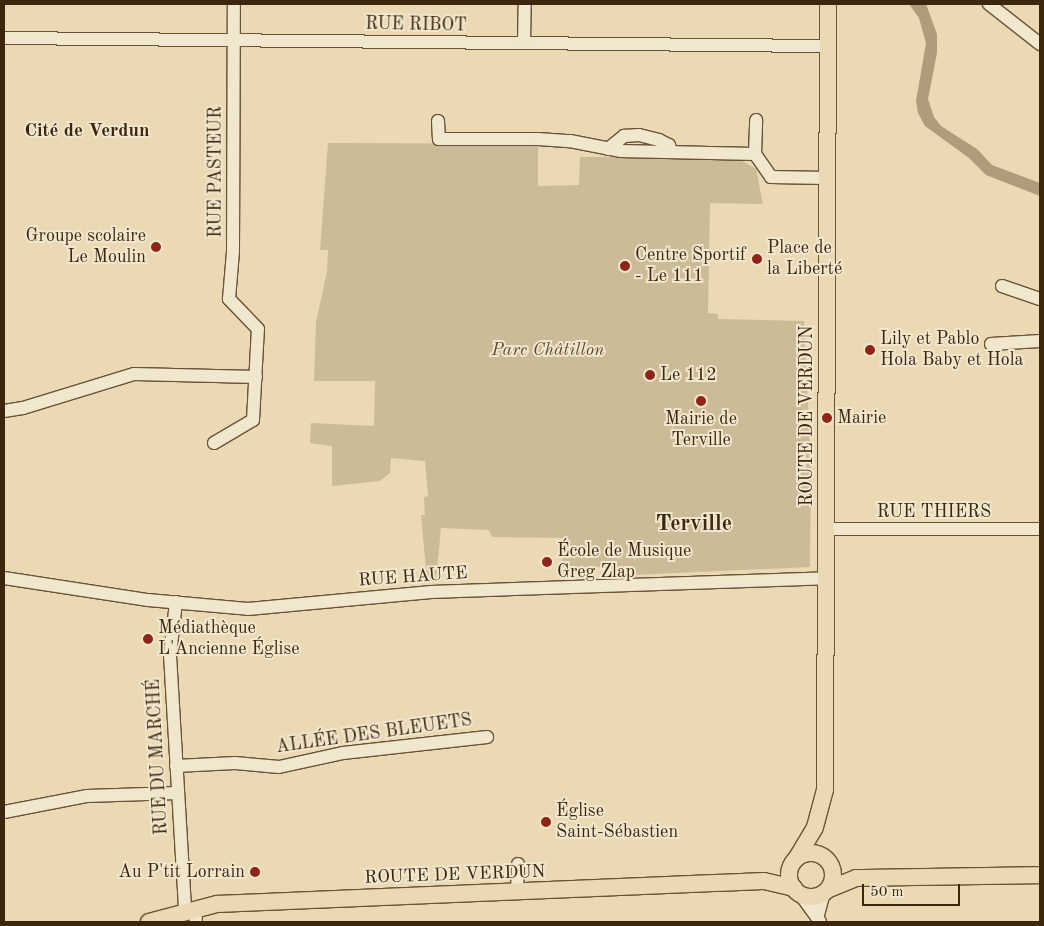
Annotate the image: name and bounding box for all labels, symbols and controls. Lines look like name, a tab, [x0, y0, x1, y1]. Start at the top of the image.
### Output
street label: RUE RIBOT	[365, 13, 467, 37]
street label: RUE PASTEUR	[205, 106, 227, 238]
district label: Cité de Verdun	[24, 121, 150, 143]
place label: Groupe scolaire Le Moulin	[26, 226, 146, 268]
place label: Place de la Liberté	[767, 238, 842, 280]
marker: Groupe scolaire Le Moulin	[150, 241, 162, 253]
place label: Centre Sportif - Le 111	[635, 245, 746, 288]
marker: Place de la Liberté	[751, 253, 763, 265]
marker: Centre Sportif - Le 111	[619, 260, 631, 272]
street label: ROUTE DE VERDUN	[796, 325, 818, 507]
place label: Lily et Pablo Hola Baby et Hola	[880, 329, 1023, 372]
park label: Parc Châtillon	[492, 339, 604, 361]
marker: Lily et Pablo Hola Baby et Hola	[864, 344, 876, 356]
place label: Le 112	[660, 364, 717, 386]
marker: Le 112	[644, 369, 656, 381]
marker: Mairie de Terville	[695, 395, 707, 407]
place label: Mairie	[837, 407, 886, 429]
place label: Mairie de Terville	[665, 409, 737, 452]
marker: Mairie	[821, 412, 833, 424]
street label: RUE THIERS	[877, 501, 991, 523]
district label: Terville	[656, 512, 732, 538]
place label: École de Musique Greg Zlap	[557, 541, 691, 584]
marker: École de Musique Greg Zlap	[541, 556, 553, 568]
street label: RUE HAUTE	[358, 562, 468, 592]
place label: Médiathèque L'Ancienne Église	[158, 618, 300, 660]
marker: Médiathèque L'Ancienne Église	[142, 633, 154, 645]
street label: RUE DU MARCHÉ	[143, 678, 173, 836]
street label: ALLÉE DES BLEUETS	[275, 710, 473, 758]
place label: Église Saint-Sébastien	[556, 801, 678, 844]
marker: Église Saint-Sébastien	[540, 816, 552, 828]
place label: Au P'tit Lorrain	[118, 861, 245, 883]
street label: ROUTE DE VERDUN	[364, 861, 546, 889]
marker: Au P'tit Lorrain	[249, 866, 261, 878]
scale bar	[864, 874, 962, 906]
text: 50 m	[870, 885, 904, 900]

